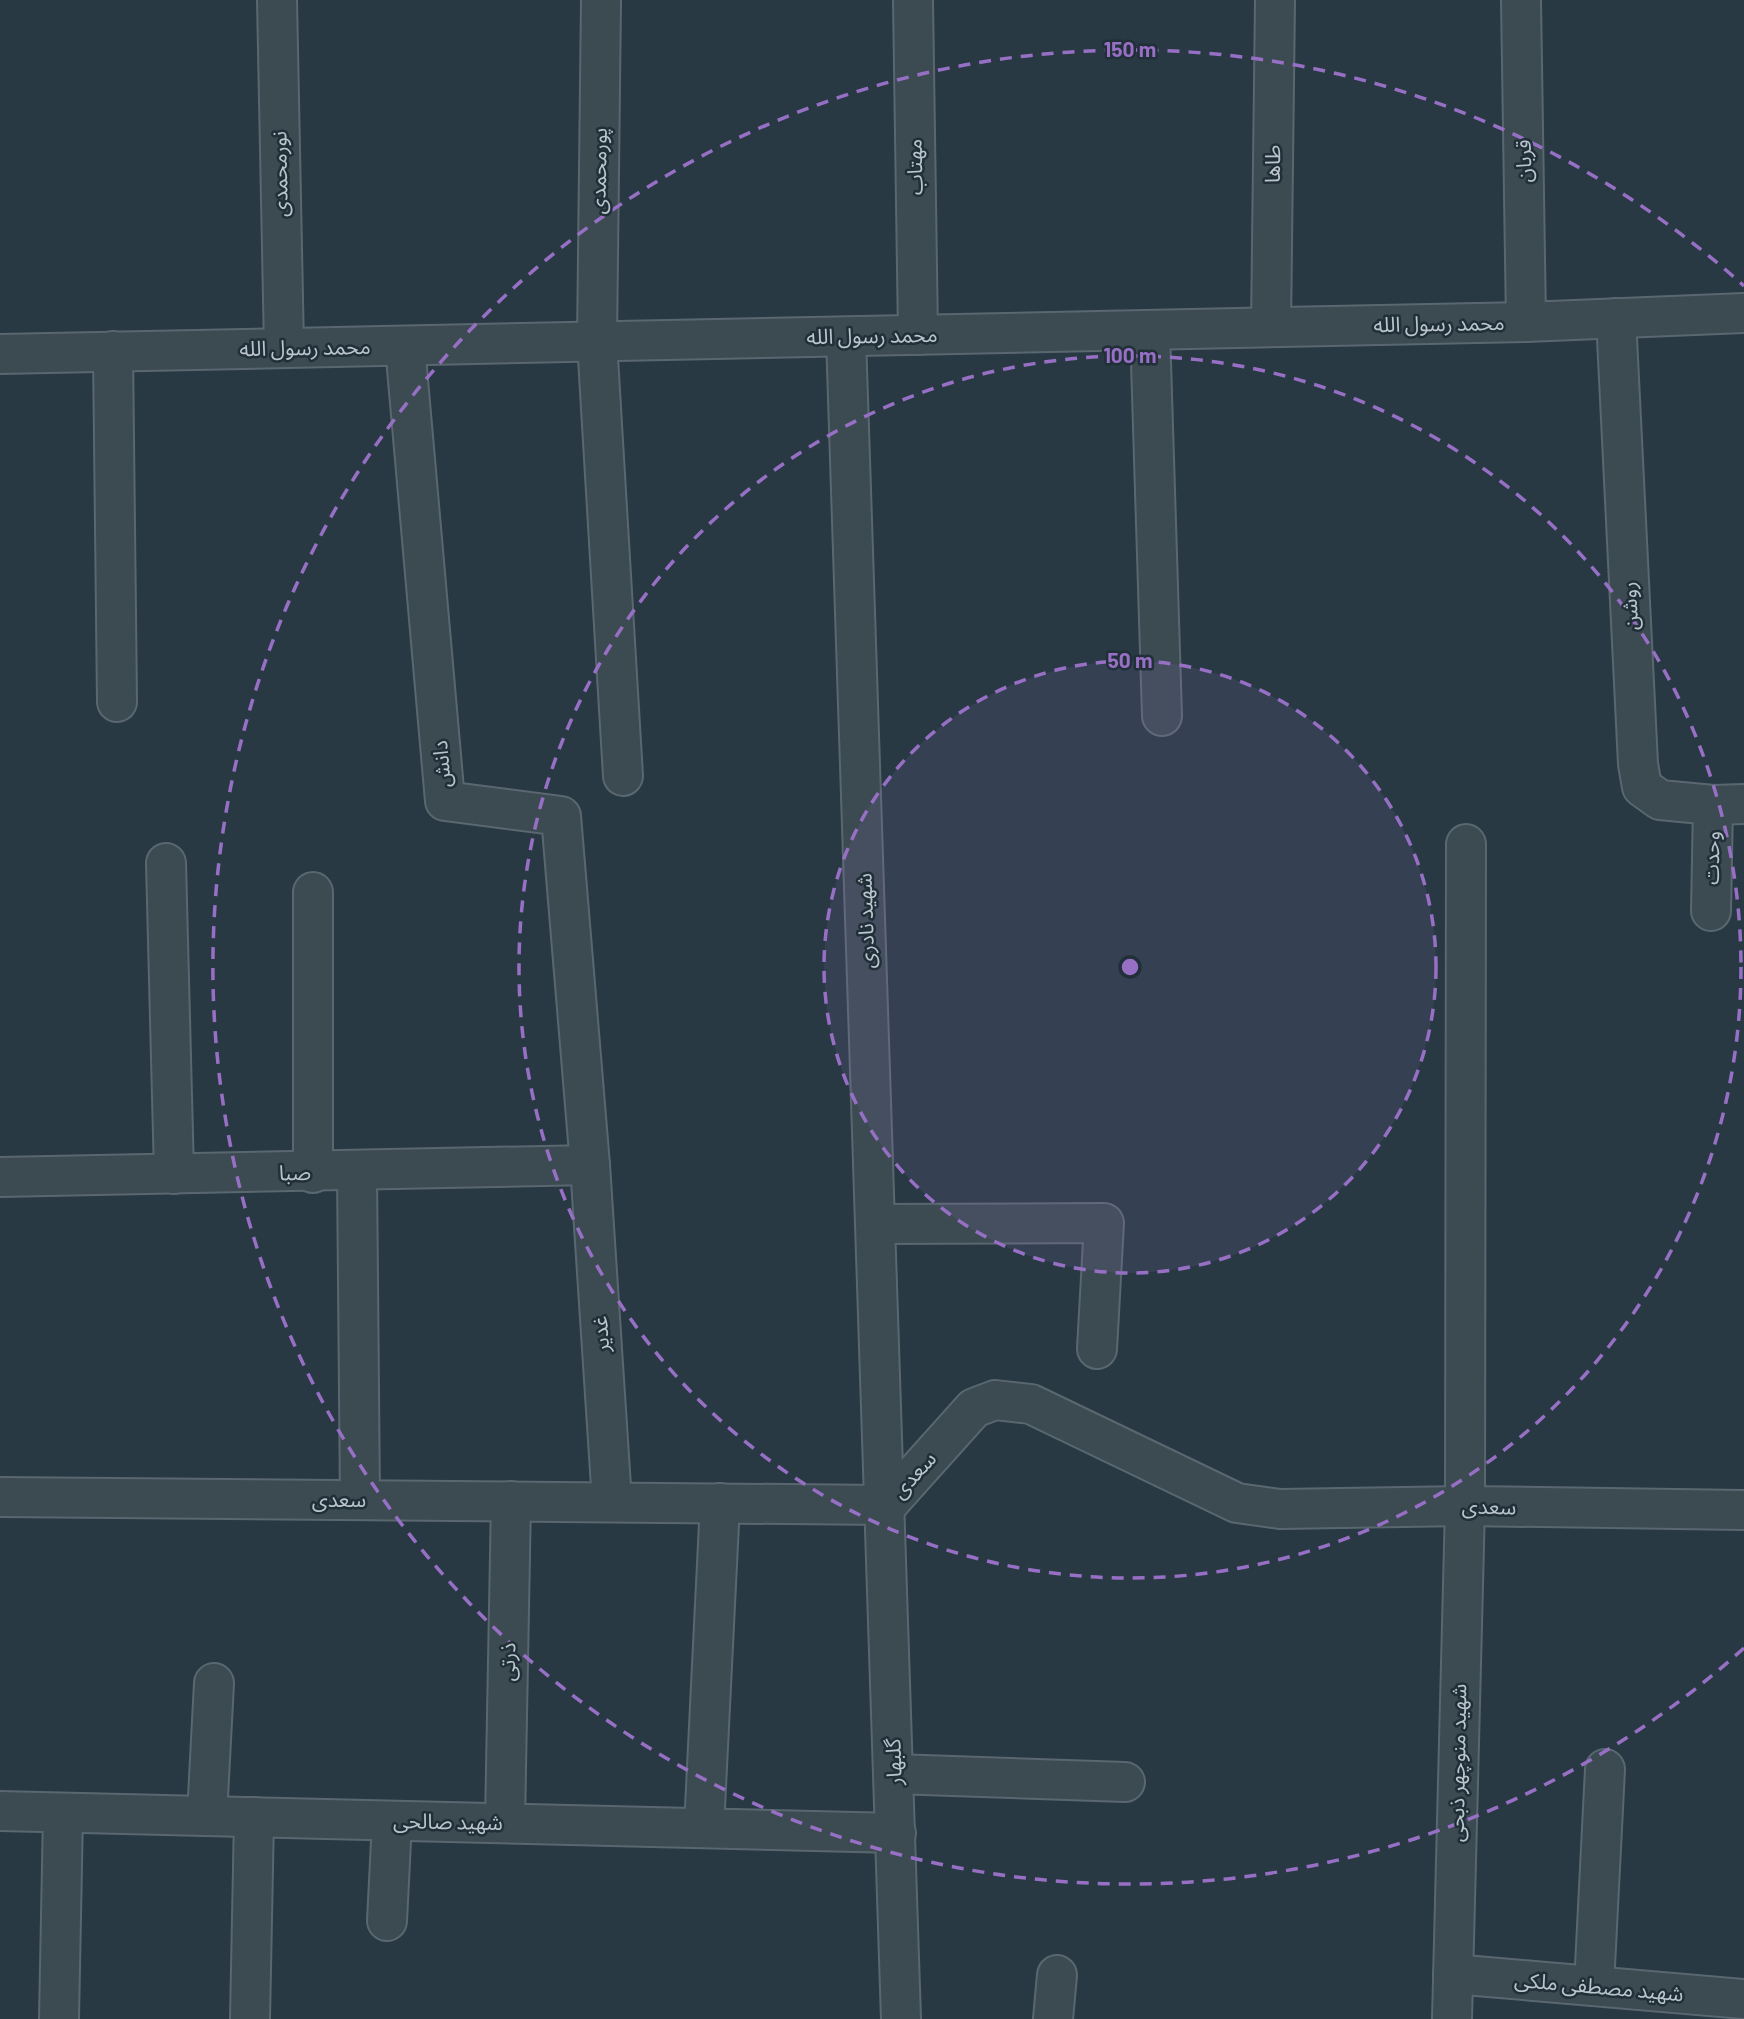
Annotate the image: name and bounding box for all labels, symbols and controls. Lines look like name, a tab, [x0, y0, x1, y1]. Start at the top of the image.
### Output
text: 150 m	[1104, 36, 1156, 61]
street label: پورمحمدی	[584, 127, 613, 215]
street label: نورمحمدی	[265, 131, 293, 217]
street label: مهتاب	[901, 139, 927, 195]
street label: قربان	[1510, 139, 1536, 183]
street label: طاها	[1259, 145, 1284, 183]
street label: محمد رسول الله	[1373, 309, 1505, 337]
street label: محمد رسول الله	[806, 321, 938, 349]
street label: محمد رسول الله	[239, 333, 371, 361]
text: 100 m	[1103, 342, 1157, 367]
street label: روشن	[1615, 581, 1643, 631]
text: 50 m	[1107, 647, 1153, 672]
street label: دانش	[426, 739, 456, 789]
street label: وحدت	[1698, 831, 1724, 885]
street label: شهید نادری	[850, 873, 880, 969]
centre of rings	[1118, 955, 1142, 979]
street label: صبا	[279, 1159, 311, 1184]
street label: غدیر	[586, 1315, 614, 1354]
street label: سعدی	[885, 1445, 941, 1503]
street label: سعدی	[312, 1486, 366, 1512]
street label: سعدی	[1462, 1493, 1517, 1519]
street label: ذرتی	[494, 1642, 520, 1682]
street label: شهید منوچهر ذبحی	[1443, 1684, 1472, 1842]
street label: گلبهار	[879, 1738, 907, 1787]
street label: شهید صالحی	[393, 1807, 503, 1835]
street label: شهید مصطفی ملکی	[1513, 1966, 1685, 2006]

